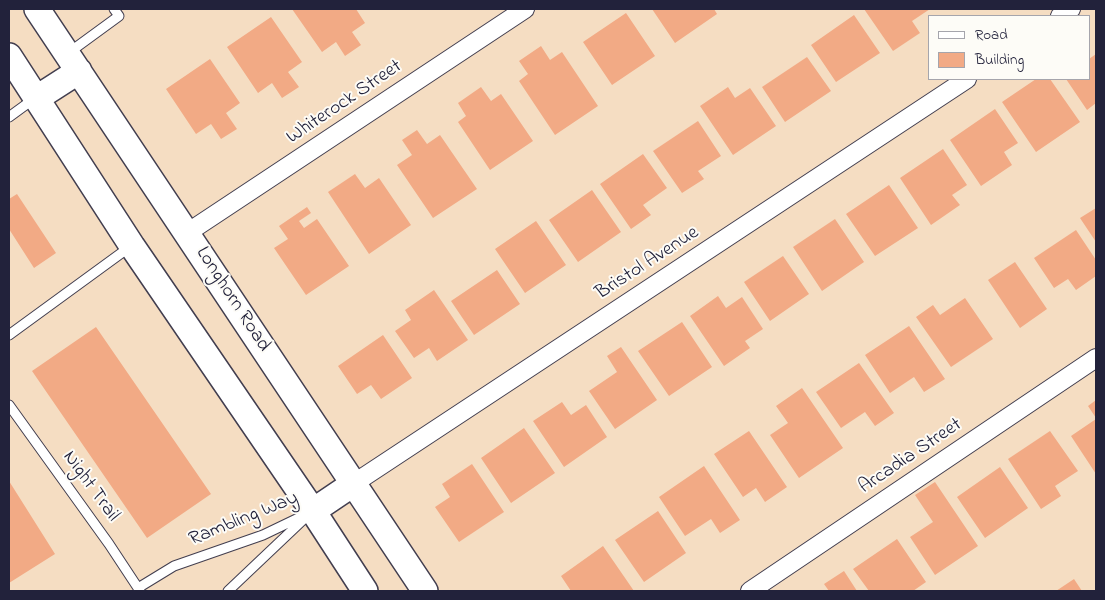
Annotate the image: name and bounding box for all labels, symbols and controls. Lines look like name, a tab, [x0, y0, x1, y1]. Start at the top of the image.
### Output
legend	[928, 15, 1090, 80]
text: Road	[975, 24, 1008, 46]
text: Building	[975, 49, 1024, 71]
street label: Whiterock Street	[283, 56, 407, 150]
street label: Bristol Avenue	[592, 222, 704, 306]
street label: Longhorn Road	[189, 243, 275, 357]
street label: Arcadia Street	[855, 414, 967, 500]
street label: Night Trail	[56, 447, 124, 527]
street label: Rambling Way	[186, 487, 302, 553]

